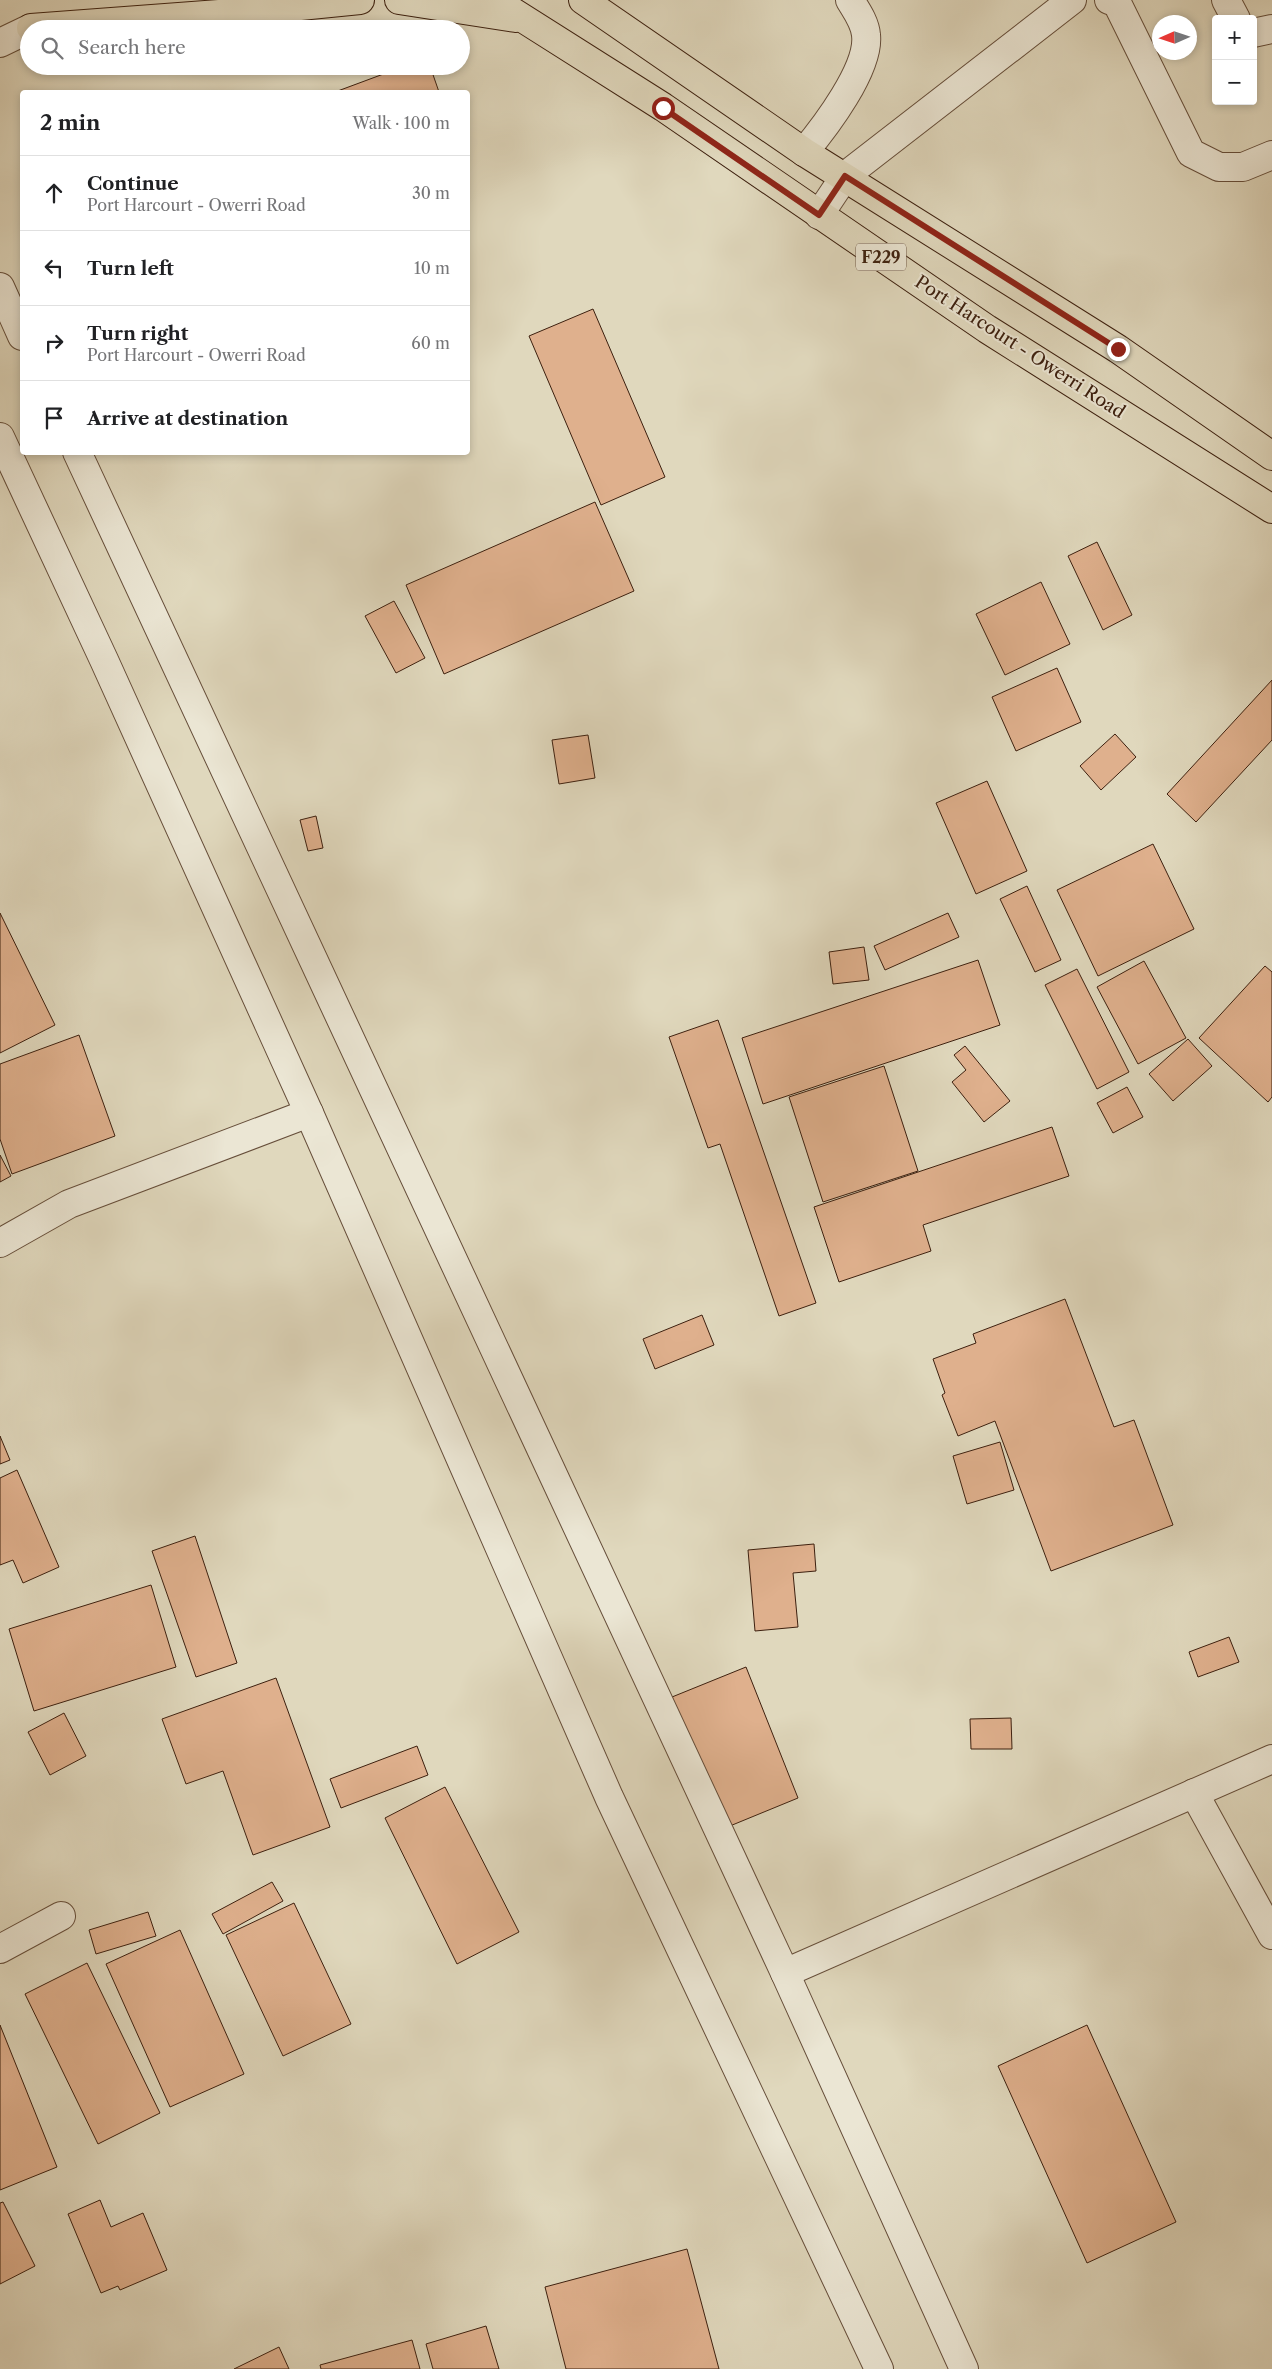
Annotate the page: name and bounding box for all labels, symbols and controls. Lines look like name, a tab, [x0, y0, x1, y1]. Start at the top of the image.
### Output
north arrow	[1152, 15, 1197, 60]
map controls	[1212, 15, 1257, 105]
button: +	[1212, 15, 1257, 60]
search box	[20, 20, 470, 75]
icon: search	[38, 34, 66, 62]
text: Search here	[78, 36, 186, 59]
button: −	[1212, 60, 1257, 105]
route start	[652, 97, 675, 120]
text: 2 min	[40, 110, 100, 135]
text: Walk · 100 m	[353, 113, 450, 133]
text: Continue	[87, 172, 179, 195]
icon: ahead	[40, 179, 68, 207]
text: 30 m	[412, 183, 450, 203]
text: Port Harcourt - Owerri Road	[87, 195, 306, 215]
road number: F229	[856, 243, 906, 270]
icon: left	[40, 254, 68, 282]
text: Turn left	[87, 257, 174, 280]
text: 10 m	[414, 258, 450, 278]
street label: Port Harcourt - Owerri Road	[911, 271, 1129, 423]
text: Turn right	[87, 322, 188, 345]
icon: right	[40, 329, 68, 357]
text: 60 m	[411, 333, 450, 353]
route end	[1107, 338, 1130, 361]
text: Port Harcourt - Owerri Road	[87, 345, 306, 365]
icon: arrive	[40, 404, 68, 432]
text: Arrive at destination	[87, 407, 288, 430]

